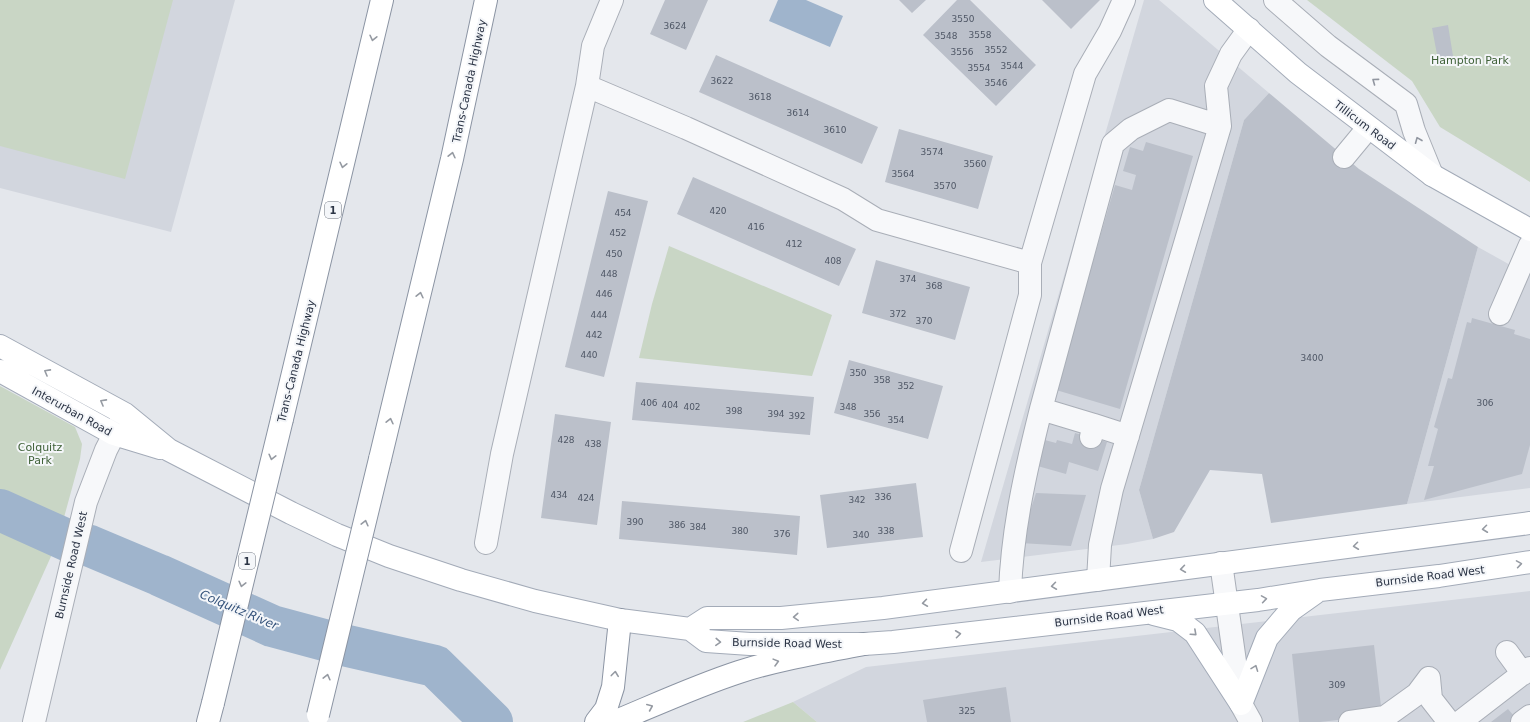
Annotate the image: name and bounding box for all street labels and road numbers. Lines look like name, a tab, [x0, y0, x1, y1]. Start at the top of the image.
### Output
street label: Trans-Canada Highway	[450, 18, 489, 145]
street label: Tillicum Road	[1331, 98, 1398, 153]
road number: 1	[325, 202, 341, 218]
street label: Trans-Canada Highway	[275, 298, 318, 425]
street label: Interurban Road	[30, 384, 114, 439]
street label: Burnside Road West	[53, 509, 90, 620]
road number: 1	[239, 553, 255, 569]
street label: Burnside Road West	[1375, 563, 1486, 590]
street label: Burnside Road West	[1054, 603, 1165, 630]
street label: Burnside Road West	[732, 636, 843, 651]

